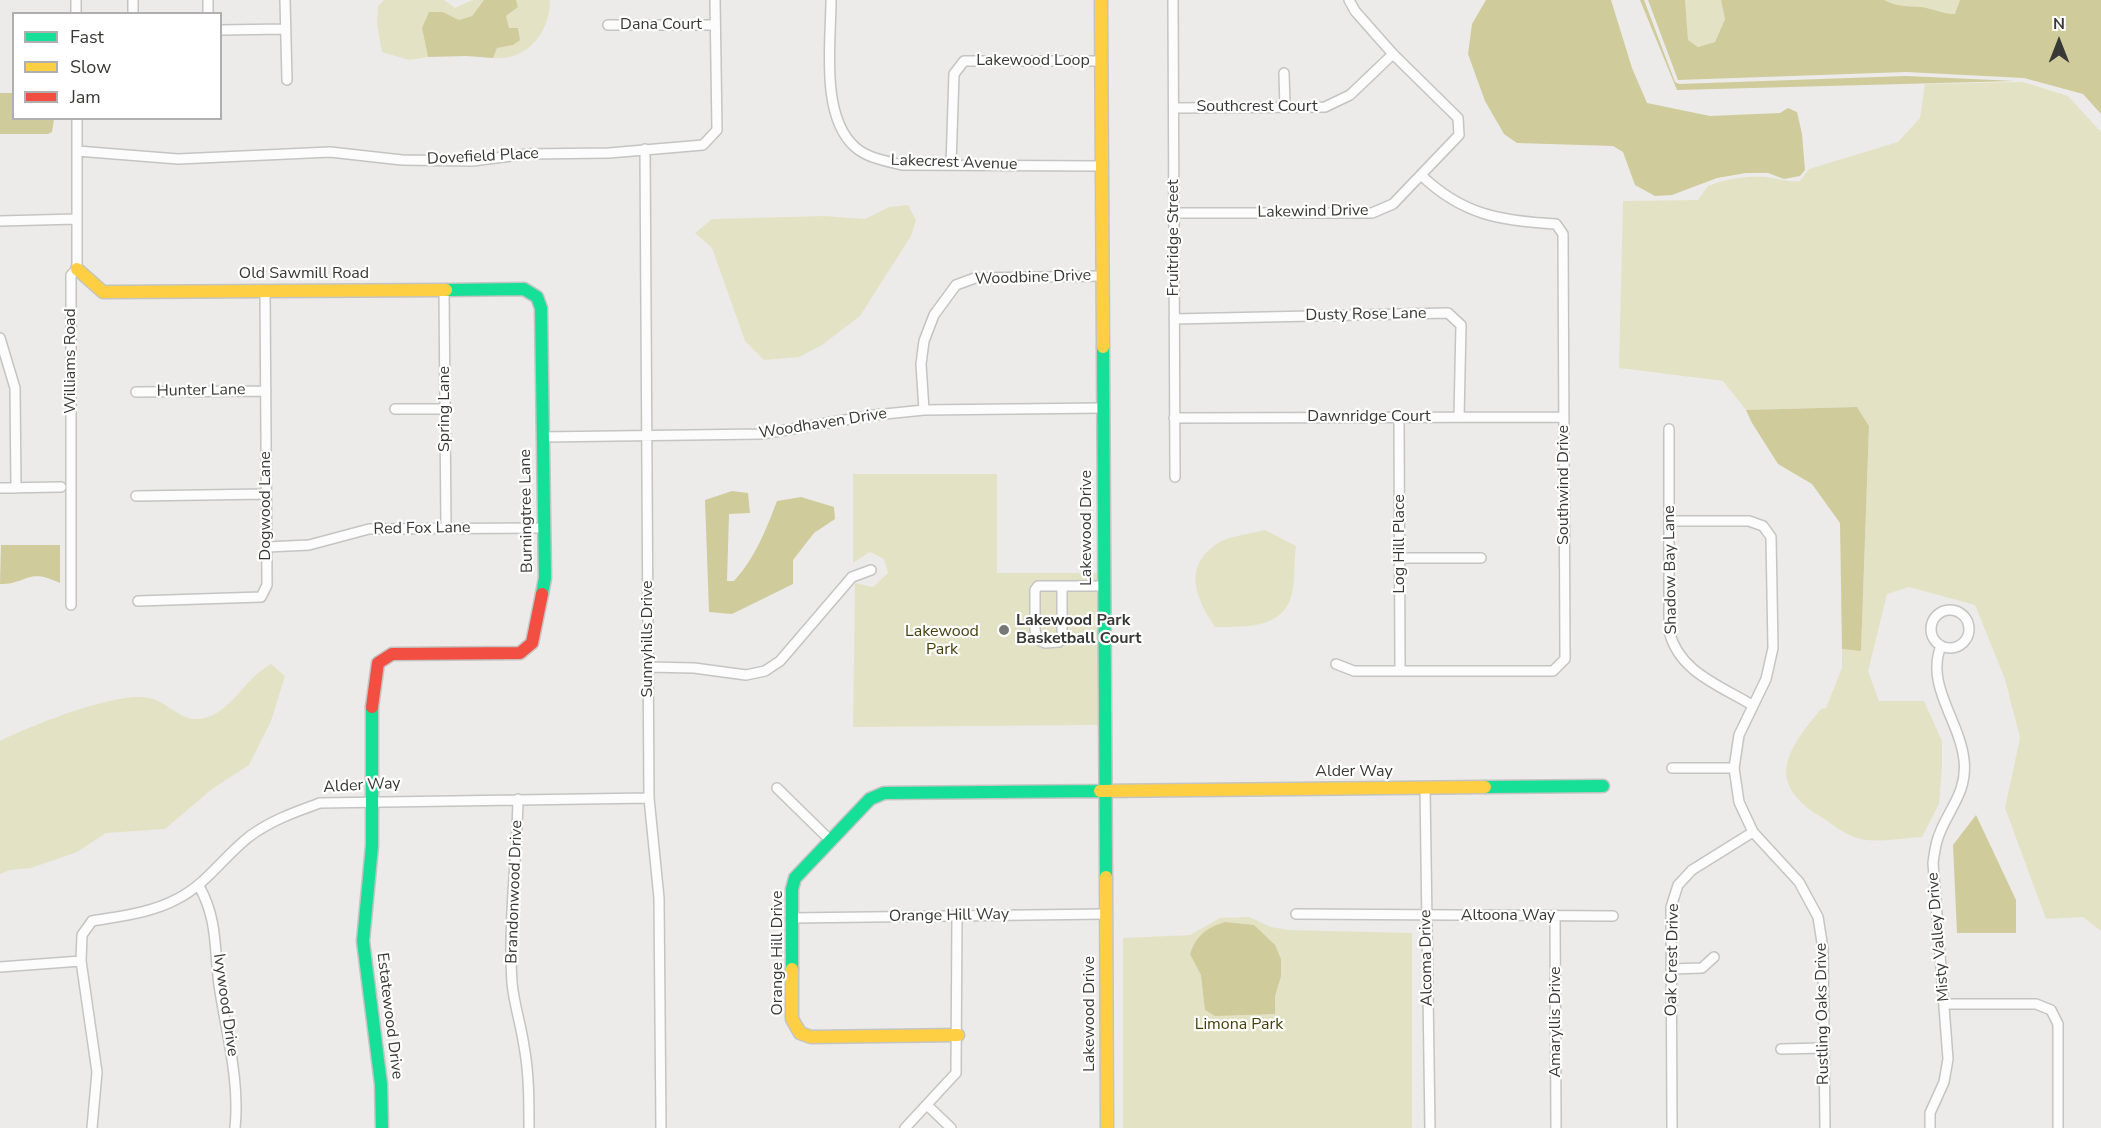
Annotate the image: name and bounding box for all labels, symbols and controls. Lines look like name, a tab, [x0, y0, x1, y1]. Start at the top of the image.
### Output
legend	[12, 12, 222, 120]
north arrow	[2029, 12, 2089, 72]
text: N	[2053, 13, 2065, 35]
street label: Dana Court	[620, 15, 702, 35]
text: Fast	[70, 25, 104, 49]
street label: Lakewood Loop	[976, 51, 1090, 71]
text: Slow	[70, 55, 111, 79]
text: Jam	[70, 85, 101, 109]
street label: Southcrest Court	[1196, 97, 1318, 117]
street label: Dovefield Place	[427, 144, 539, 170]
street label: Lakecrest Avenue	[890, 151, 1018, 175]
street label: Fruitridge Street	[1164, 179, 1184, 297]
street label: Lakewind Drive	[1257, 201, 1369, 223]
street label: Old Sawmill Road	[239, 264, 369, 284]
street label: Woodbine Drive	[974, 266, 1092, 290]
street label: Dusty Rose Lane	[1305, 304, 1427, 326]
street label: Williams Road	[61, 308, 81, 414]
street label: Spring Lane	[435, 366, 455, 452]
street label: Hunter Lane	[156, 381, 246, 401]
street label: Woodhaven Drive	[758, 404, 888, 444]
street label: Dawnridge Court	[1307, 407, 1431, 427]
street label: Southwind Drive	[1554, 425, 1574, 545]
street label: Burningtree Lane	[516, 449, 538, 573]
street label: Dogwood Lane	[256, 451, 276, 561]
street label: Lakewood Drive	[1077, 470, 1097, 586]
street label: Log Hill Place	[1390, 494, 1410, 594]
street label: Shadow Bay Lane	[1660, 505, 1682, 635]
street label: Red Fox Lane	[373, 519, 471, 539]
street label: Sunnyhills Drive	[638, 580, 658, 698]
place label: Lakewood Park Basketball Court	[1016, 611, 1141, 649]
park label: Lakewood Park	[905, 622, 979, 660]
marker: Lakewood Park Basketball Court	[997, 623, 1011, 637]
street label: Alder Way	[1315, 762, 1393, 782]
street label: Alder Way	[323, 774, 401, 798]
street label: Brandonwood Drive	[503, 820, 527, 964]
street label: Misty Valley Drive	[1924, 872, 1954, 1002]
street label: Orange Hill Drive	[768, 891, 788, 1015]
street label: Oak Crest Drive	[1662, 903, 1684, 1017]
street label: Orange Hill Way	[889, 905, 1009, 927]
street label: Altoona Way	[1461, 906, 1555, 926]
street label: Alcoma Drive	[1417, 909, 1437, 1007]
street label: Rustling Oaks Drive	[1812, 943, 1834, 1085]
street label: Ivywood Drive	[208, 952, 242, 1058]
street label: Estatewood Drive	[372, 952, 406, 1080]
street label: Lakewood Drive	[1080, 956, 1100, 1072]
street label: Amaryllis Drive	[1546, 966, 1566, 1078]
park label: Limona Park	[1195, 1015, 1283, 1035]

